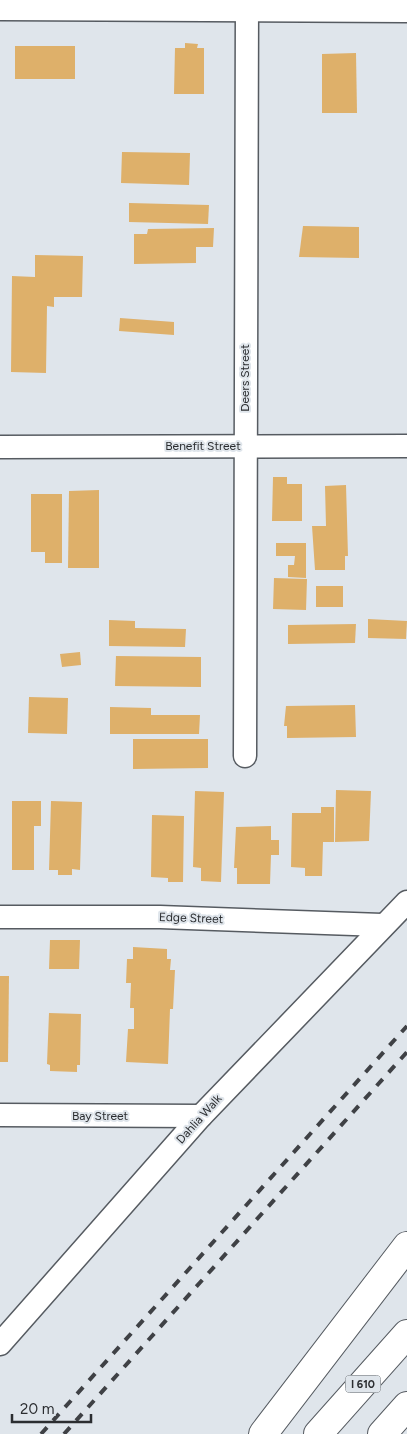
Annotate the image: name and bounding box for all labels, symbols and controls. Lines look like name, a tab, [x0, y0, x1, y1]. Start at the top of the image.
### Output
street label: Deers Street	[238, 344, 252, 412]
street label: Benefit Street	[165, 439, 241, 453]
street label: Edge Street	[159, 910, 224, 926]
street label: Dahlia Walk	[173, 1091, 225, 1146]
street label: Bay Street	[72, 1109, 129, 1123]
road number: I 610	[346, 1376, 380, 1392]
scale bar	[12, 1392, 91, 1424]
text: 20 m	[20, 1400, 54, 1418]

